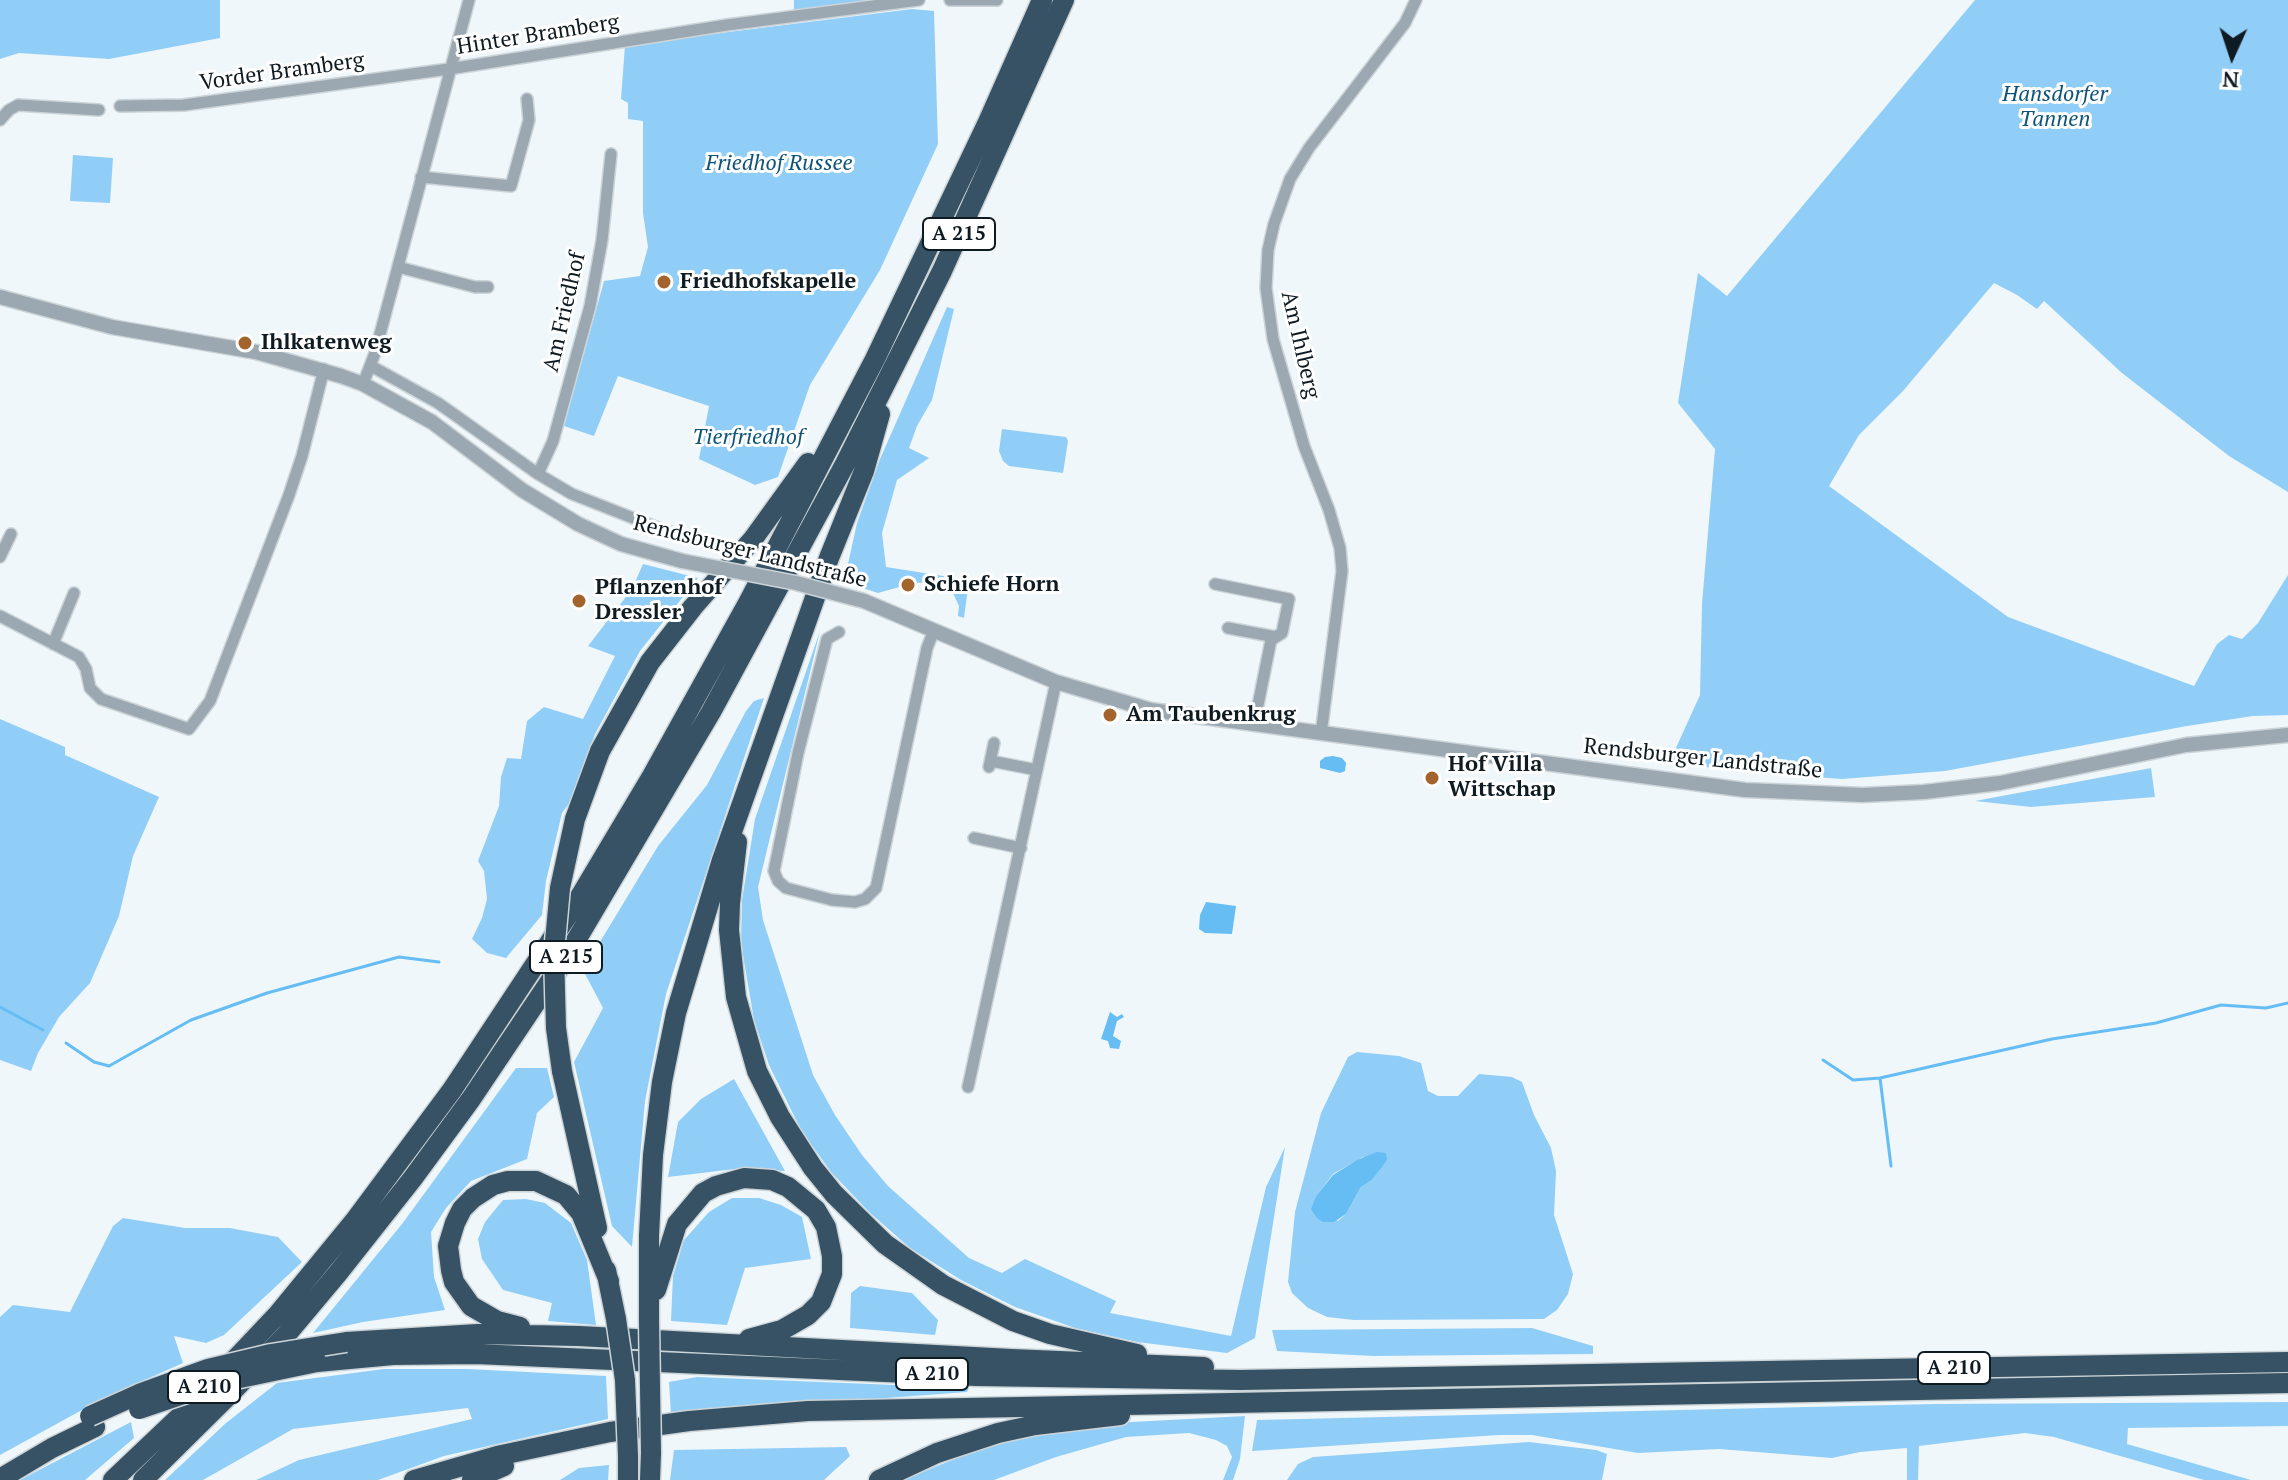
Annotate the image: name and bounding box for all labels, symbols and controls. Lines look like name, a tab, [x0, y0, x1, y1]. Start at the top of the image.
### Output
street label: Hinter Bramberg	[455, 9, 621, 61]
north arrow	[2192, 16, 2272, 96]
street label: Vorder Bramberg	[198, 47, 366, 97]
text: N	[2222, 66, 2240, 95]
park label: Hansdorfer Tannen	[2002, 82, 2108, 134]
park label: Friedhof Russee	[705, 151, 853, 177]
road number: A 215	[923, 218, 995, 250]
street label: Am Friedhof	[538, 249, 592, 375]
place label: Friedhofskapelle	[680, 269, 856, 295]
marker: Friedhofskapelle	[655, 273, 673, 291]
street label: Am Ihlberg	[1275, 289, 1325, 401]
place label: Ihlkatenweg	[261, 330, 392, 356]
marker: Ihlkatenweg	[236, 334, 254, 352]
park label: Tierfriedhof	[693, 425, 803, 451]
street label: Rendsburger Landstraße	[630, 510, 870, 594]
place label: Schiefe Horn	[924, 572, 1059, 598]
place label: Pflanzenhof Dressler	[595, 575, 722, 626]
marker: Schiefe Horn	[899, 576, 917, 594]
marker: Pflanzenhof Dressler	[570, 592, 588, 610]
place label: Am Taubenkrug	[1126, 702, 1296, 728]
marker: Am Taubenkrug	[1101, 706, 1119, 724]
street label: Rendsburger Landstraße	[1582, 733, 1824, 785]
place label: Hof Villa Wittschap	[1448, 752, 1556, 804]
marker: Hof Villa Wittschap	[1423, 769, 1441, 787]
road number: A 215	[530, 941, 602, 973]
road number: A 210	[1918, 1352, 1990, 1384]
road number: A 210	[896, 1358, 968, 1390]
road number: A 210	[168, 1371, 240, 1403]

